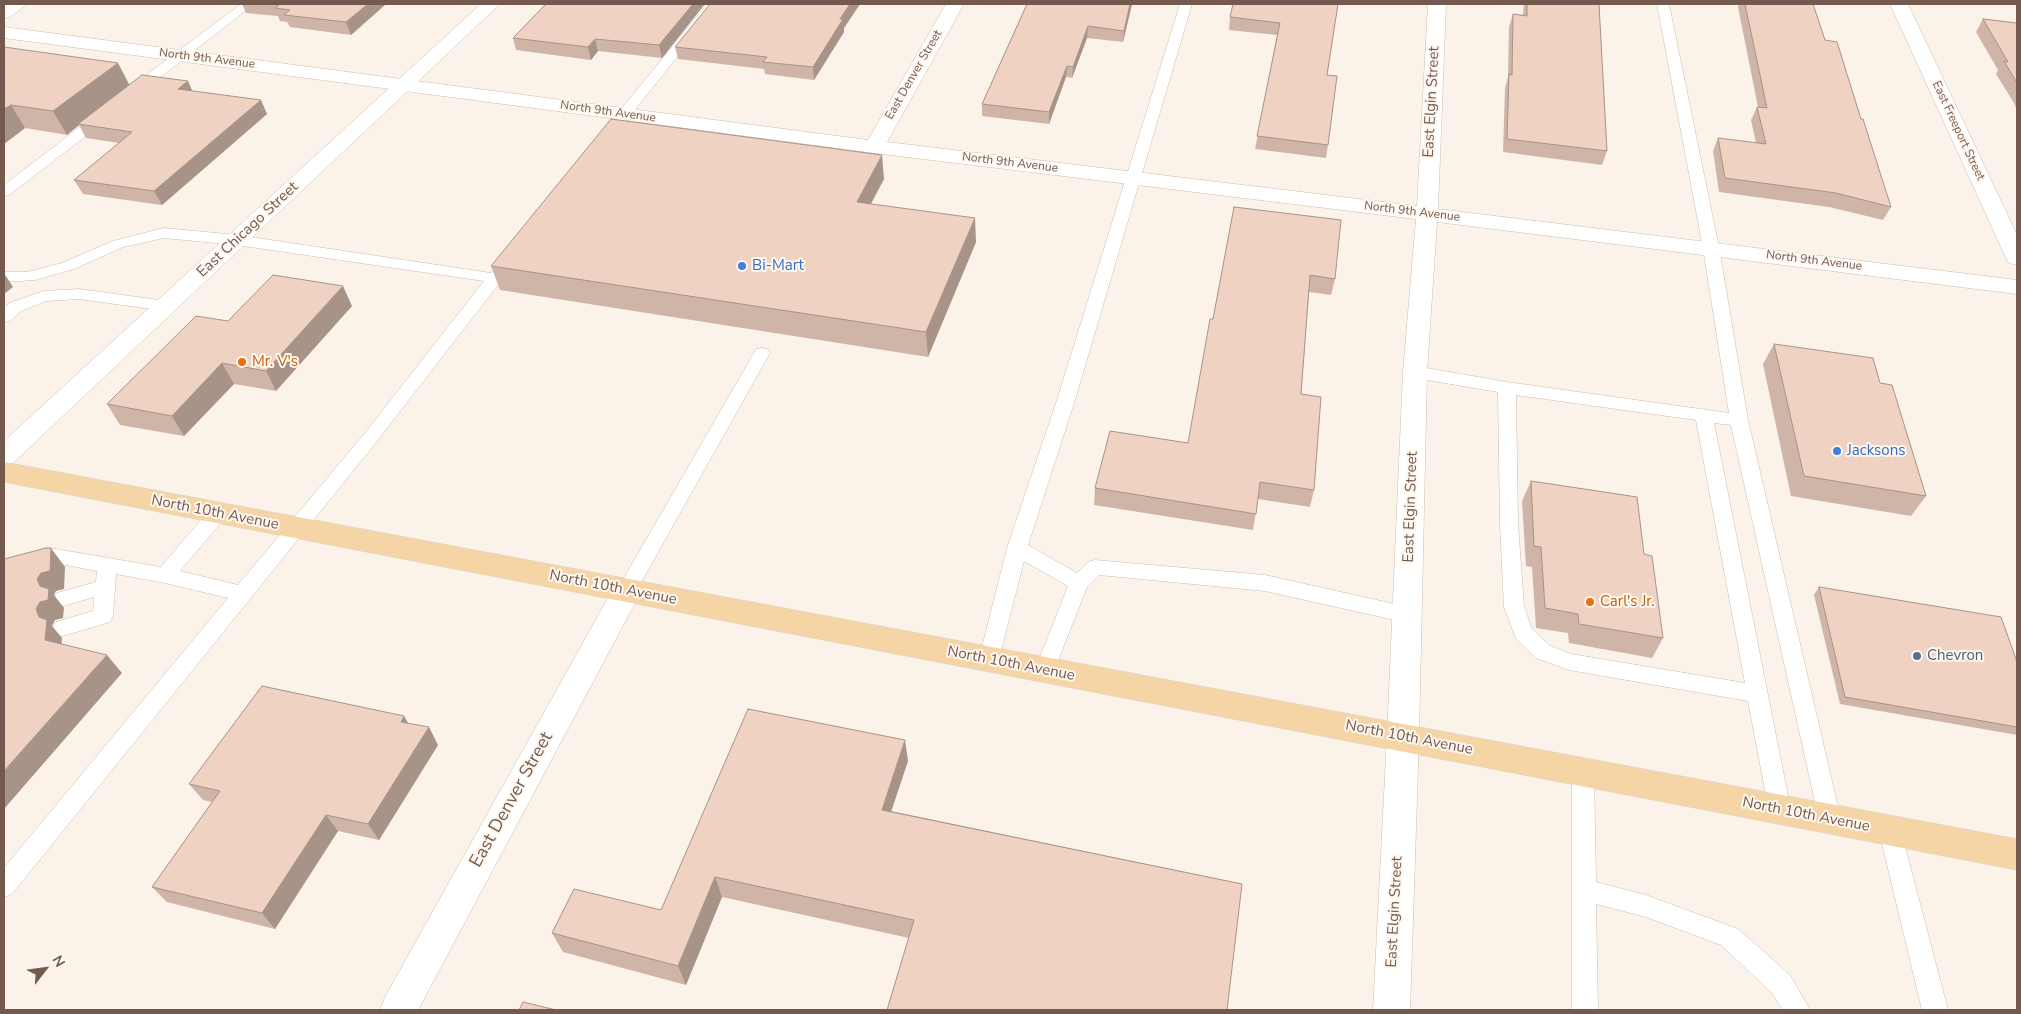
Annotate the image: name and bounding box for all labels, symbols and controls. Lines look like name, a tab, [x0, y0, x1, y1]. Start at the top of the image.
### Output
street label: East Denver Street	[883, 28, 945, 122]
street label: North 9th Avenue	[158, 46, 256, 72]
street label: East Elgin Street	[1420, 46, 1444, 158]
street label: East Freeport Street	[1929, 79, 1987, 183]
street label: North 9th Avenue	[559, 98, 657, 126]
street label: North 9th Avenue	[961, 150, 1059, 176]
street label: East Chicago Street	[194, 179, 302, 281]
street label: North 9th Avenue	[1363, 199, 1461, 225]
street label: North 9th Avenue	[1765, 248, 1863, 274]
place label: Bi-Mart	[752, 257, 804, 275]
marker: Bi-Mart	[736, 260, 748, 272]
place label: Mr. V's	[252, 353, 298, 371]
marker: Mr. V's	[236, 356, 248, 368]
place label: Jacksons	[1847, 442, 1905, 460]
marker: Jacksons	[1831, 445, 1843, 457]
street label: East Elgin Street	[1400, 451, 1422, 563]
street label: North 10th Avenue	[150, 492, 280, 534]
street label: North 10th Avenue	[548, 567, 678, 609]
place label: Carl's Jr.	[1600, 593, 1655, 611]
marker: Carl's Jr.	[1584, 596, 1596, 608]
street label: North 10th Avenue	[946, 643, 1076, 685]
place label: Chevron	[1927, 647, 1983, 665]
marker: Chevron	[1911, 650, 1923, 662]
street label: North 10th Avenue	[1344, 717, 1474, 759]
street label: East Denver Street	[466, 729, 558, 871]
street label: North 10th Avenue	[1741, 794, 1871, 836]
street label: East Elgin Street	[1383, 856, 1407, 968]
north arrow	[20, 944, 70, 994]
text: N	[48, 952, 69, 971]

